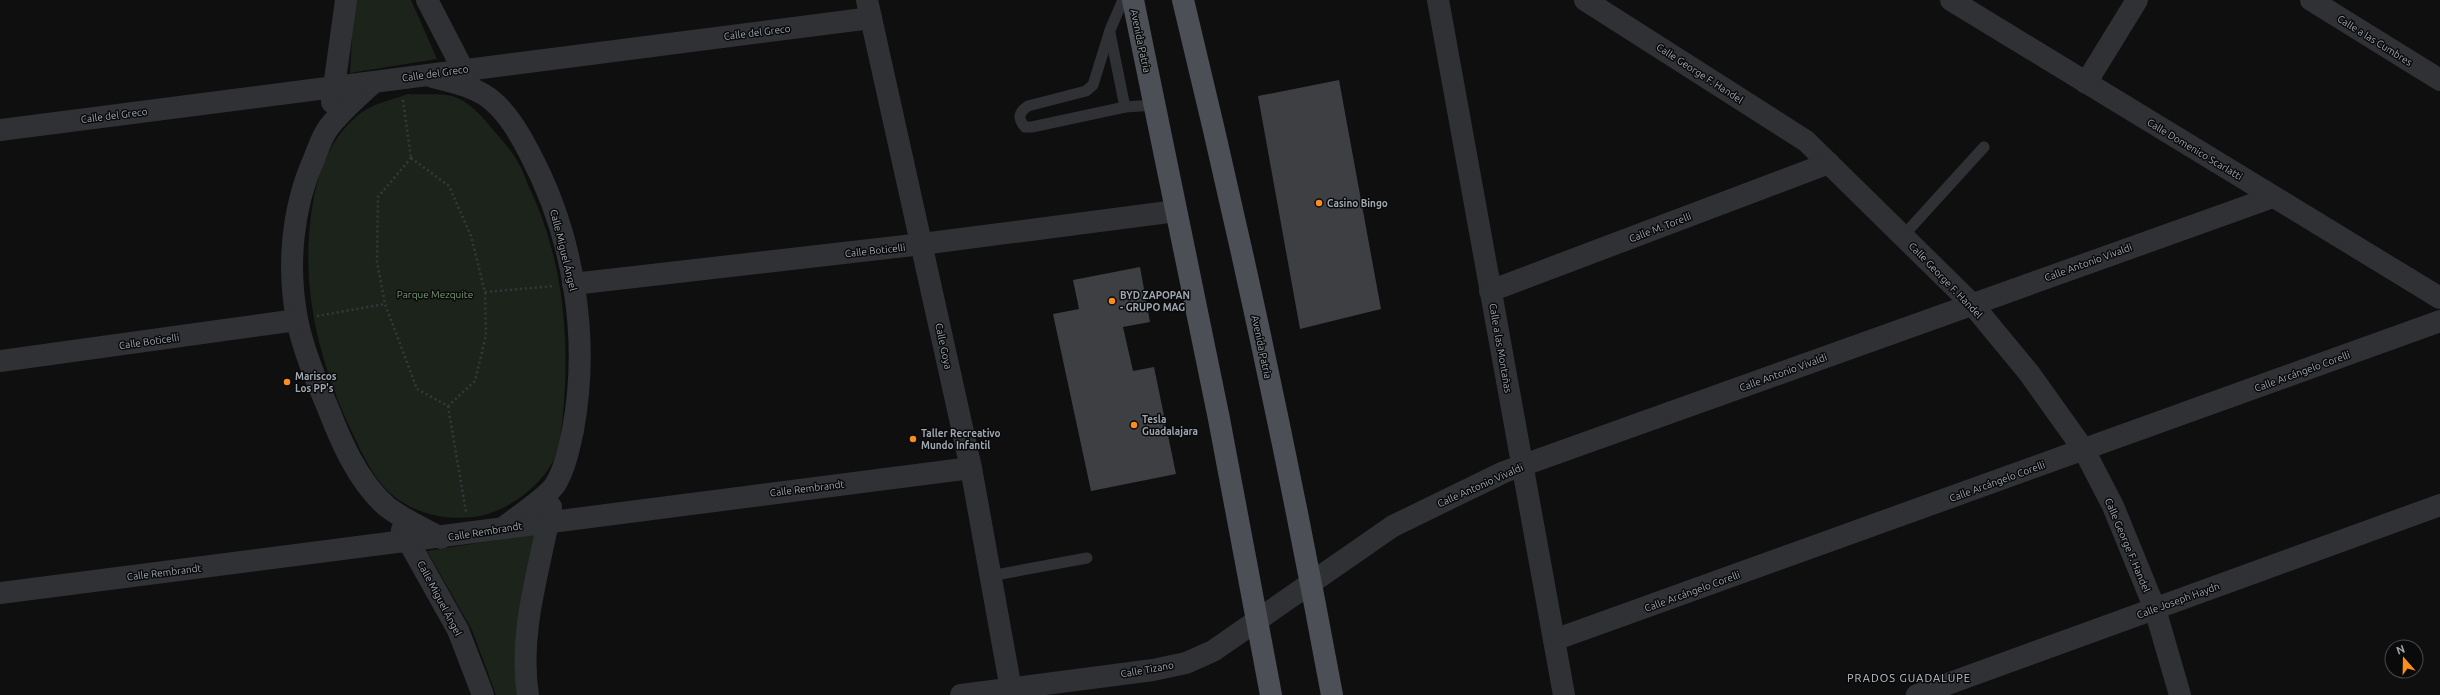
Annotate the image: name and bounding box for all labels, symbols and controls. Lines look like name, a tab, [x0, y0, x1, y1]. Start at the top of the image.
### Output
street label: Avenida Patria	[1128, 8, 1153, 74]
street label: Calle a las Cumbres	[2335, 13, 2414, 68]
street label: Calle del Greco	[723, 23, 791, 42]
street label: Calle George F. Handel	[1654, 41, 1745, 106]
street label: Calle del Greco	[401, 63, 469, 84]
street label: Calle del Greco	[80, 106, 148, 125]
street label: Calle Domenico Scarlatti	[2145, 117, 2244, 182]
marker: Casino Bingo	[1314, 198, 1324, 208]
place label: Casino Bingo	[1327, 198, 1388, 209]
street label: Calle Miguel Ángel	[548, 208, 580, 292]
street label: Calle M. Torelli	[1628, 211, 1693, 244]
street label: Calle George F. Handel	[1907, 240, 1985, 321]
street label: Calle Antonio Vivaldi	[2043, 241, 2134, 283]
street label: Calle Boticelli	[844, 242, 906, 259]
park label: Parque Mezquite	[397, 289, 473, 300]
place label: BYD ZAPOPAN - GRUPO MAG	[1120, 290, 1190, 313]
marker: BYD ZAPOPAN - GRUPO MAG	[1107, 296, 1117, 306]
street label: Calle a las Montañas	[1487, 302, 1514, 394]
street label: Avenida Patria	[1249, 314, 1274, 380]
street label: Calle Goya	[933, 322, 954, 370]
street label: Calle Boticelli	[118, 332, 180, 351]
street label: Calle Arcángelo Corelli	[2253, 349, 2352, 394]
street label: Calle Antonio Vivaldi	[1738, 351, 1829, 393]
place label: Mariscos Los PP's	[295, 371, 337, 394]
marker: Mariscos Los PP's	[282, 377, 292, 387]
place label: Tesla Guadalajara	[1142, 414, 1198, 437]
marker: Tesla Guadalajara	[1129, 420, 1139, 430]
place label: Taller Recreativo Mundo Infantil	[921, 428, 1001, 451]
marker: Taller Recreativo Mundo Infantil	[908, 434, 918, 444]
street label: Calle Arcángelo Corelli	[1948, 459, 2047, 504]
street label: Calle Antonio Vivaldi	[1436, 462, 1525, 509]
street label: Calle Rembrandt	[769, 478, 845, 499]
street label: Calle George F. Handel	[2103, 497, 2152, 594]
street label: Calle Rembrandt	[447, 520, 523, 543]
street label: Calle Miguel Ángel	[415, 558, 465, 638]
street label: Calle Rembrandt	[126, 562, 202, 583]
street label: Calle Arcángelo Corelli	[1643, 569, 1742, 614]
street label: Calle Joseph Haydn	[2135, 580, 2221, 621]
north arrow	[2384, 639, 2424, 679]
text: N	[2395, 643, 2406, 657]
street label: Calle Tizano	[1120, 659, 1175, 680]
district label: PRADOS GUADALUPE	[1847, 672, 1971, 684]

